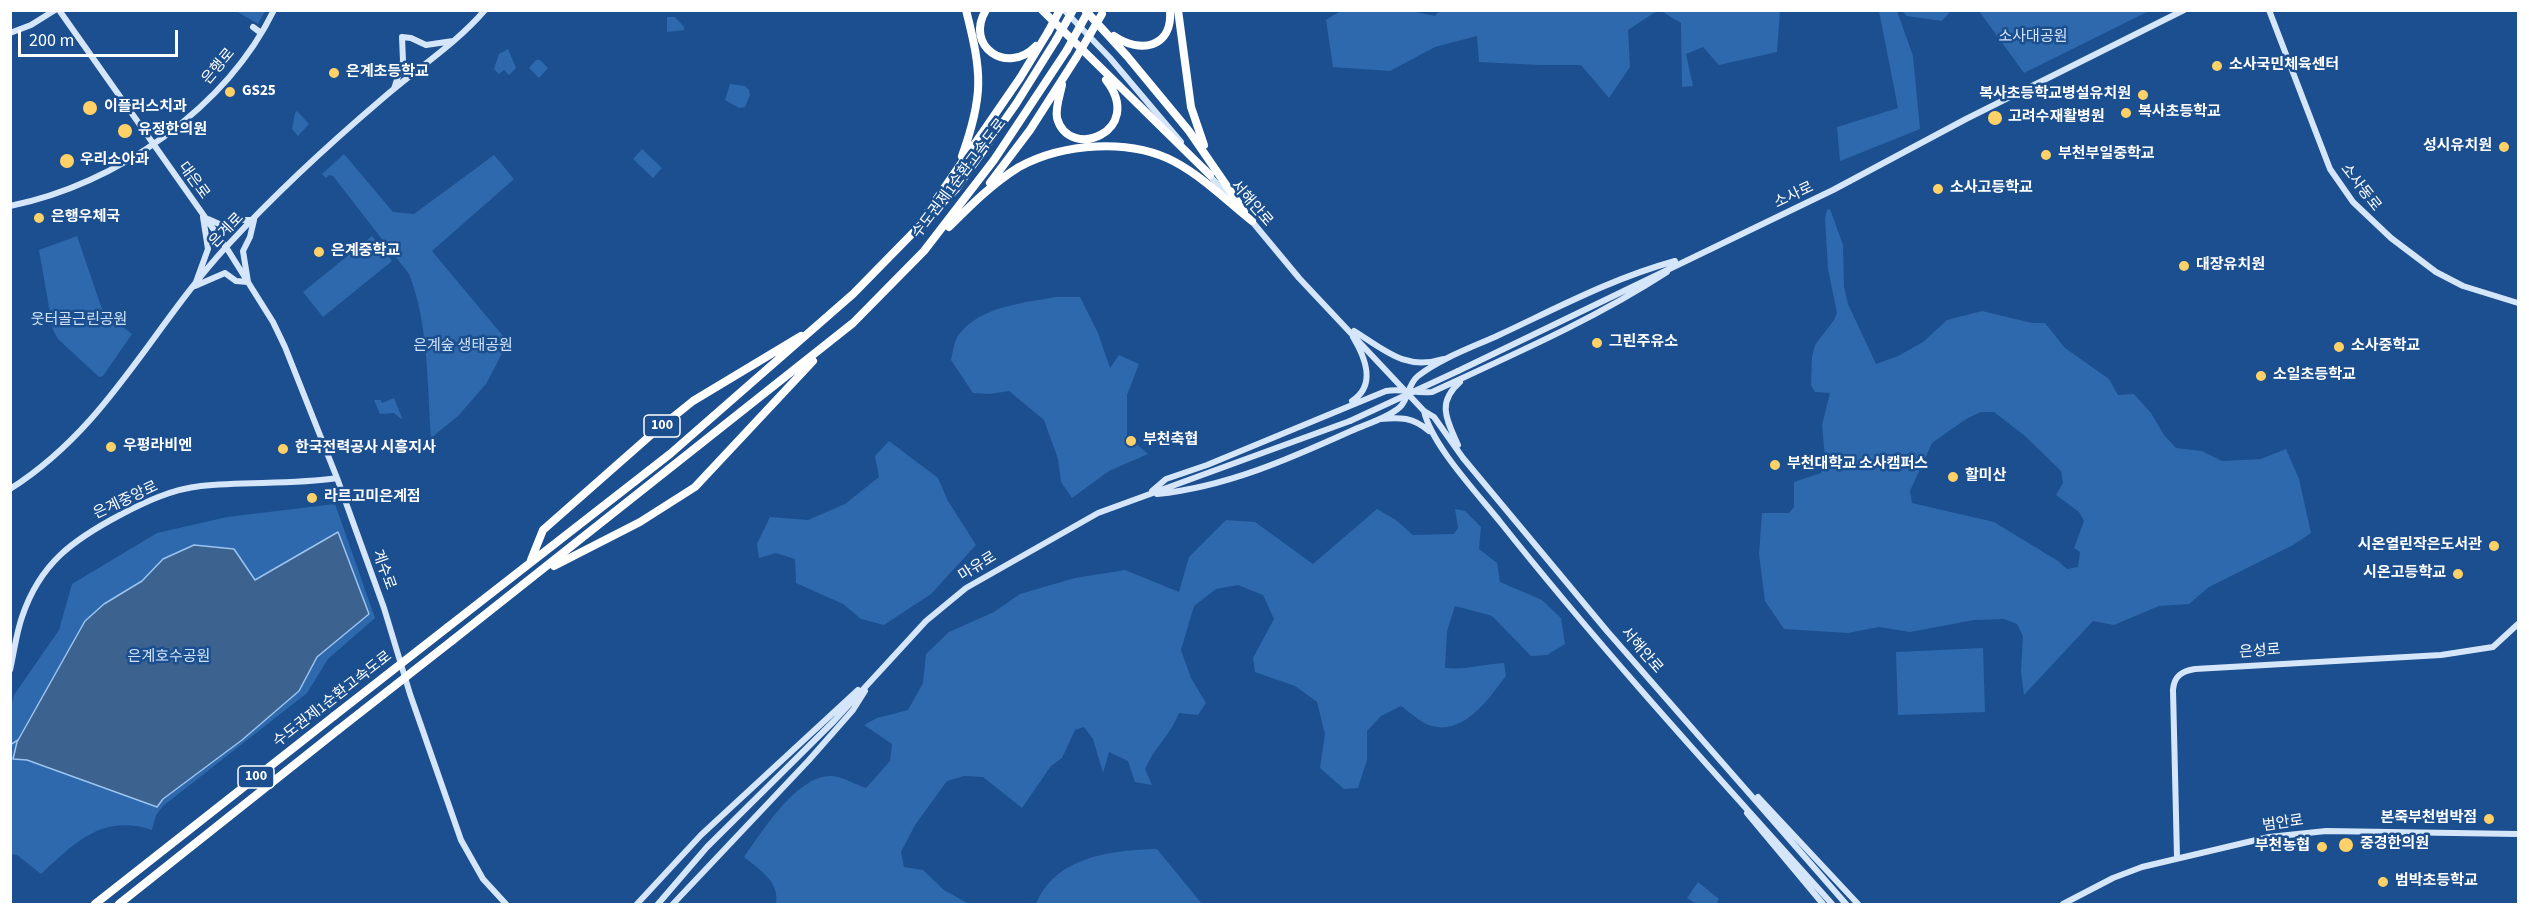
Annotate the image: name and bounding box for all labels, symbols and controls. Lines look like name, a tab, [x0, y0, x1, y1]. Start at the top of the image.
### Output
scale bar	[21, 18, 182, 56]
text: 200 m	[29, 28, 74, 53]
park label: 소사대공원	[1999, 29, 2067, 47]
street label: 은행로	[199, 45, 239, 89]
place label: 소사국민체육센터	[2229, 57, 2339, 75]
marker: 소사국민체육센터	[2210, 59, 2224, 73]
place label: 은계초등학교	[346, 64, 429, 82]
marker: 은계초등학교	[327, 66, 341, 80]
place label: GS25	[242, 83, 276, 101]
marker: GS25	[223, 85, 237, 99]
place label: 복사초등학교병설유치원	[1979, 86, 2131, 104]
marker: 복사초등학교병설유치원	[2136, 88, 2150, 102]
marker: 이플러스치과	[81, 99, 99, 117]
place label: 이플러스치과	[104, 99, 187, 117]
place label: 복사초등학교	[2138, 104, 2221, 122]
marker: 복사초등학교	[2119, 106, 2133, 120]
marker: 고려수재활병원	[1986, 109, 2004, 127]
place label: 고려수재활병원	[2008, 109, 2105, 127]
street label: 수도권제1순환고속도로	[909, 116, 1011, 242]
marker: 유정한의원	[116, 122, 134, 140]
place label: 유정한의원	[138, 122, 207, 140]
place label: 성시유치원	[2423, 138, 2492, 156]
marker: 성시유치원	[2497, 140, 2511, 154]
place label: 부천부일중학교	[2058, 146, 2155, 164]
marker: 부천부일중학교	[2039, 148, 2053, 162]
marker: 우리소아과	[58, 152, 76, 170]
place label: 우리소아과	[80, 152, 149, 170]
street label: 대은로	[174, 159, 212, 203]
street label: 소사동로	[2336, 161, 2384, 215]
street label: 서해안로	[1226, 177, 1276, 231]
street label: 소사로	[1771, 179, 1817, 213]
place label: 소사고등학교	[1950, 180, 2033, 198]
marker: 소사고등학교	[1931, 182, 1945, 196]
place label: 은행우체국	[51, 209, 120, 227]
street label: 은계로	[206, 210, 248, 252]
marker: 은행우체국	[32, 211, 46, 225]
place label: 은계중학교	[331, 243, 400, 261]
marker: 은계중학교	[312, 245, 326, 259]
place label: 대장유치원	[2196, 257, 2265, 275]
marker: 대장유치원	[2177, 259, 2191, 273]
park label: 웃터골근린공원	[31, 312, 127, 330]
place label: 그린주유소	[1609, 334, 1678, 352]
marker: 그린주유소	[1590, 336, 1604, 350]
park label: 은계숲 생태공원	[413, 338, 513, 356]
place label: 소사중학교	[2351, 338, 2420, 356]
marker: 소사중학교	[2332, 340, 2346, 354]
place label: 소일초등학교	[2273, 367, 2356, 385]
marker: 소일초등학교	[2254, 369, 2268, 383]
road number: 100	[644, 415, 680, 437]
place label: 부천축협	[1143, 432, 1198, 450]
marker: 부천축협	[1124, 434, 1138, 448]
place label: 우평라비엔	[123, 438, 192, 456]
marker: 우평라비엔	[104, 440, 118, 454]
place label: 한국전력공사 시흥지사	[295, 440, 436, 458]
marker: 한국전력공사 시흥지사	[276, 442, 290, 456]
place label: 부천대학교 소사캠퍼스	[1787, 456, 1928, 474]
marker: 부천대학교 소사캠퍼스	[1768, 458, 1782, 472]
place label: 할미산	[1965, 468, 2006, 486]
marker: 할미산	[1946, 470, 1960, 484]
street label: 은계중앙로	[91, 478, 161, 524]
place label: 라르고미은계점	[324, 489, 421, 507]
marker: 라르고미은계점	[305, 491, 319, 505]
place label: 시온열린작은도서관	[2358, 537, 2482, 555]
marker: 시온열린작은도서관	[2487, 539, 2501, 553]
street label: 계수로	[367, 547, 399, 593]
street label: 마유로	[956, 548, 1000, 586]
place label: 시온고등학교	[2363, 565, 2446, 583]
marker: 시온고등학교	[2451, 567, 2465, 581]
street label: 서해안로	[1616, 624, 1666, 678]
street label: 은성로	[2239, 642, 2281, 662]
street label: 수도권제1순환고속도로	[270, 648, 396, 752]
park label: 은계호수공원	[128, 649, 210, 667]
road number: 100	[238, 766, 274, 788]
place label: 본죽부천범박점	[2380, 810, 2477, 828]
street label: 범안로	[2261, 812, 2305, 836]
marker: 본죽부천범박점	[2482, 812, 2496, 826]
marker: 중경한의원	[2337, 836, 2355, 854]
place label: 중경한의원	[2360, 836, 2429, 854]
place label: 부천농협	[2255, 838, 2310, 856]
marker: 부천농협	[2315, 840, 2329, 854]
place label: 범박초등학교	[2395, 873, 2478, 891]
marker: 범박초등학교	[2376, 875, 2390, 889]

